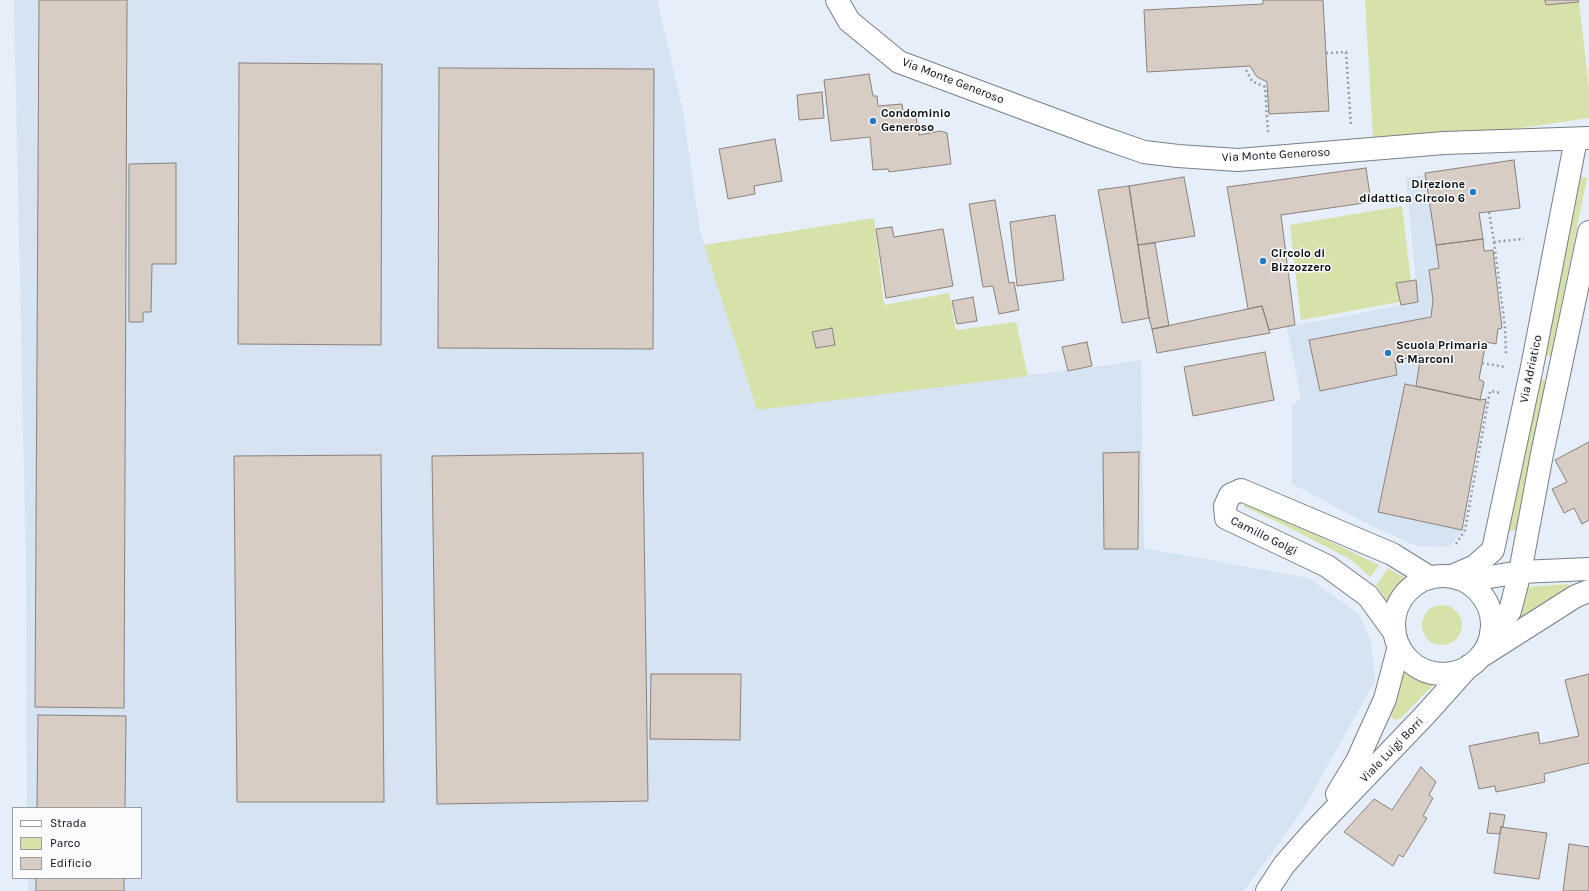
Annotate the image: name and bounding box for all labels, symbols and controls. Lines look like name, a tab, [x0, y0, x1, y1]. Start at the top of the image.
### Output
street label: Via Monte Generoso	[900, 55, 1006, 107]
place label: Condominio Generoso	[881, 107, 951, 135]
marker: Condominio Generoso	[868, 116, 878, 126]
street label: Via Monte Generoso	[1222, 145, 1330, 165]
place label: Direzione didattica Circolo 6	[1359, 178, 1465, 206]
marker: Direzione didattica Circolo 6	[1468, 187, 1478, 197]
place label: Circolo di Bizzozzero	[1271, 247, 1331, 275]
marker: Circolo di Bizzozzero	[1258, 256, 1268, 266]
street label: Via Adriatico	[1517, 334, 1545, 404]
place label: Scuola Primaria G Marconi	[1396, 339, 1488, 367]
marker: Scuola Primaria G Marconi	[1383, 348, 1393, 358]
street label: Camillo Golgi	[1228, 514, 1300, 558]
street label: Viale Luigi Borri	[1357, 714, 1427, 786]
legend	[12, 807, 142, 879]
text: Strada	[50, 816, 86, 830]
text: Parco	[50, 836, 80, 850]
text: Edificio	[50, 856, 91, 870]

